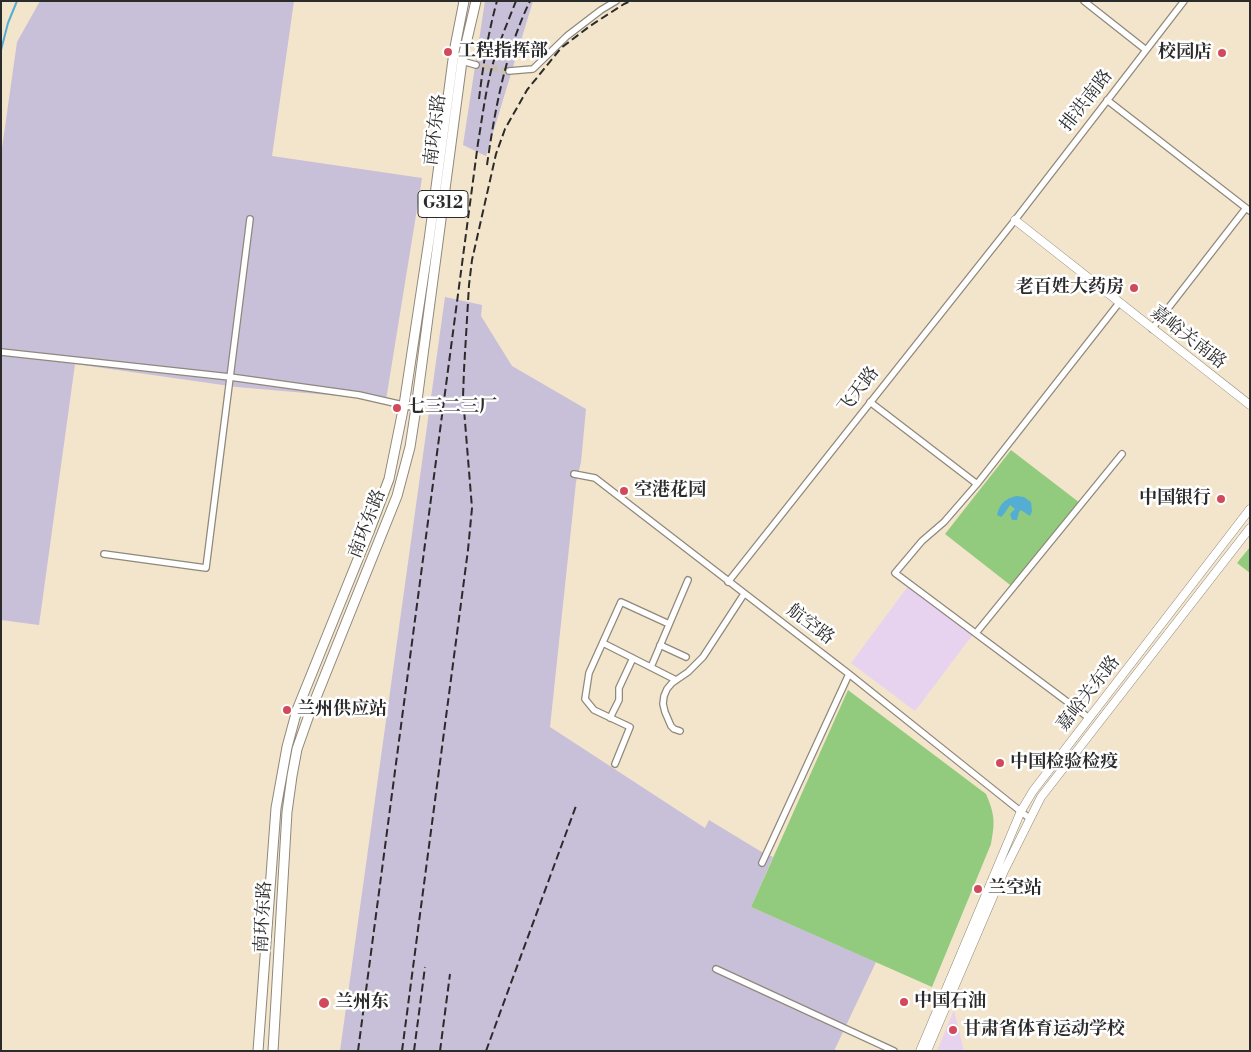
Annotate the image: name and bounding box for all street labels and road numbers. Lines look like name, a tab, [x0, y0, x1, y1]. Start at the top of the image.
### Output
street label: 排洪南路	[1056, 66, 1118, 136]
street label: 南环东路	[421, 93, 451, 167]
road number: G312	[418, 190, 468, 218]
street label: 嘉峪关南路	[1146, 302, 1230, 374]
street label: 飞天路	[834, 363, 884, 419]
street label: 南环东路	[345, 487, 391, 561]
street label: 航空路	[782, 600, 838, 650]
street label: 嘉峪关东路	[1053, 652, 1125, 736]
street label: 南环东路	[251, 880, 277, 954]

